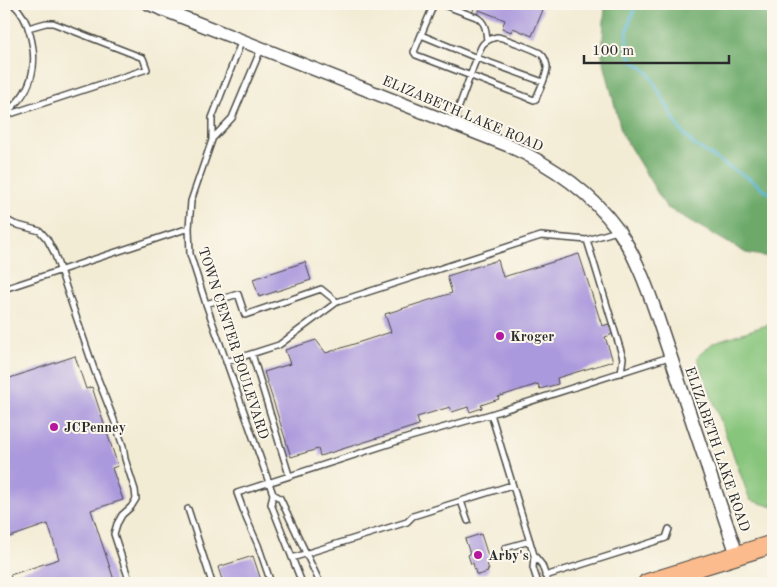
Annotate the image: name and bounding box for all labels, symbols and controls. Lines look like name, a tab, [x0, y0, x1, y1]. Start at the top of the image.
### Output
scale bar	[584, 32, 730, 64]
text: 100 m	[592, 44, 634, 59]
street label: ELIZABETH LAKE ROAD	[380, 74, 545, 154]
street label: TOWN CENTER BOULEVARD	[195, 245, 271, 441]
marker: Kroger	[494, 330, 506, 342]
place label: Kroger	[510, 330, 554, 344]
street label: ELIZABETH LAKE ROAD	[682, 365, 752, 534]
marker: JCPenney	[48, 421, 60, 433]
place label: JCPenney	[64, 421, 126, 435]
marker: Arby's	[472, 549, 484, 561]
place label: Arby's	[488, 549, 529, 563]

